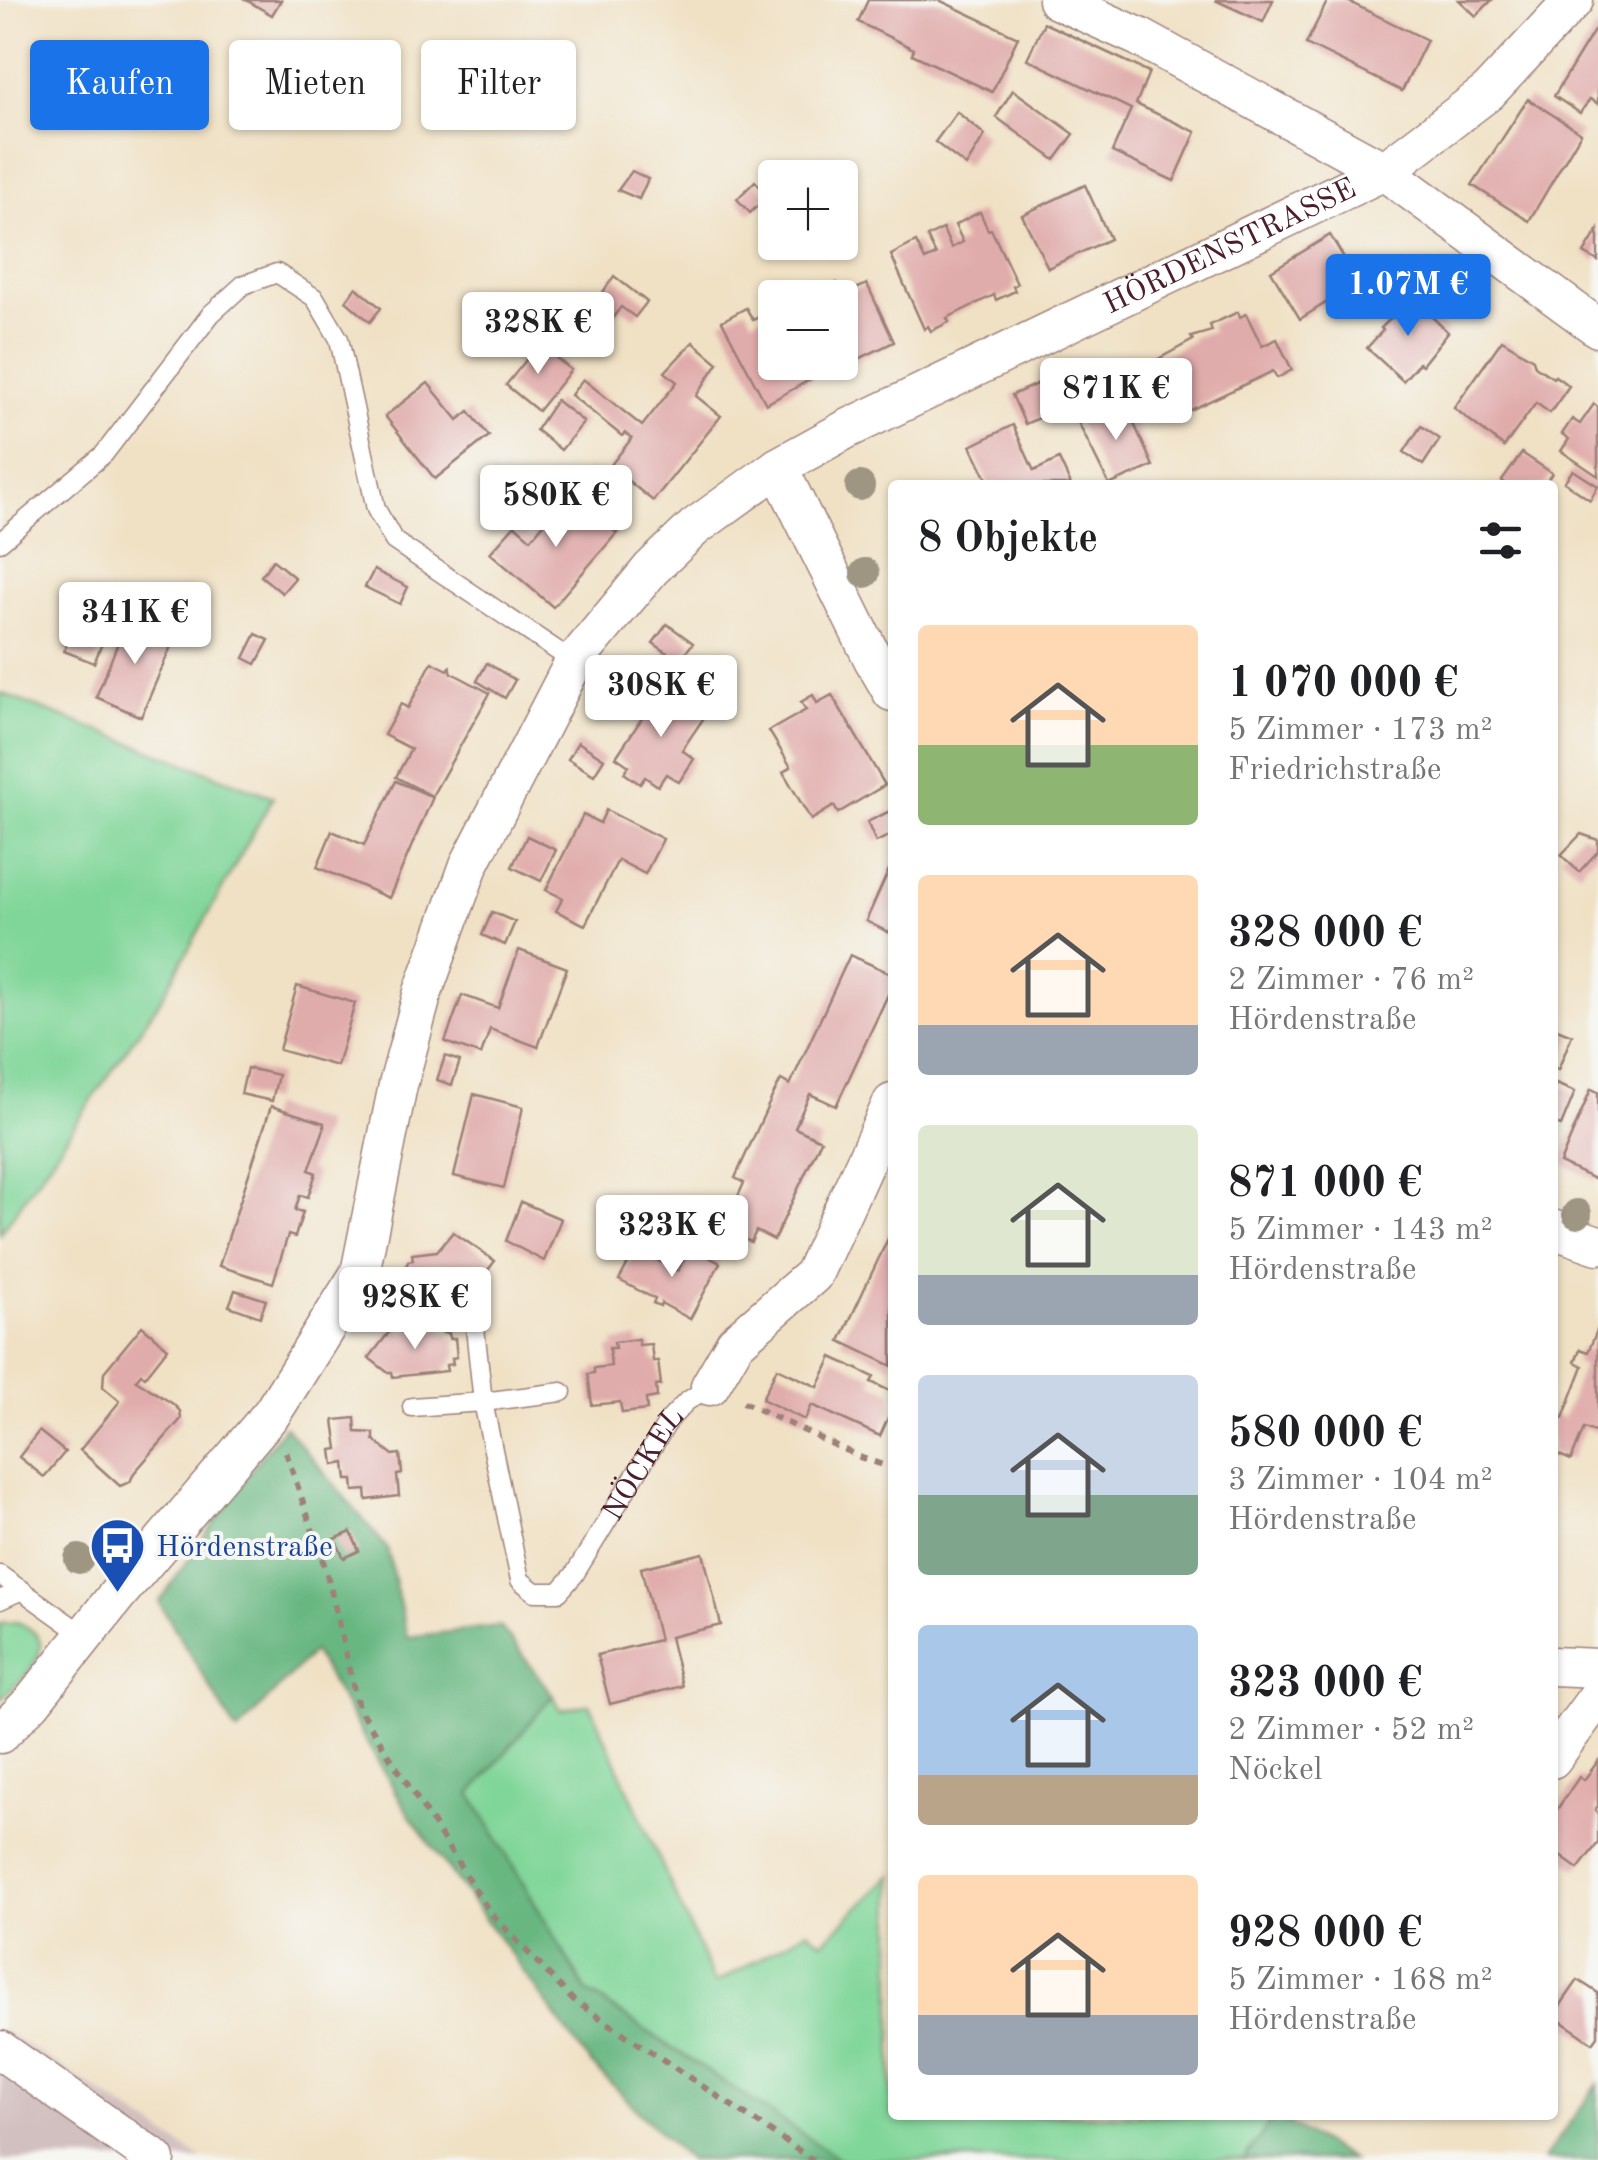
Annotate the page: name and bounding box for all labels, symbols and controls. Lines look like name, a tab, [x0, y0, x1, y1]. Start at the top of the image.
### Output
chip: Kaufen	[30, 40, 209, 130]
chip: Mieten	[229, 40, 401, 130]
chip: Filter	[421, 40, 576, 130]
map controls	[758, 160, 858, 380]
button: +	[758, 160, 858, 260]
street label: HÖRDENSTRASSE	[1099, 174, 1361, 320]
pin: 1.07M €	[1316, 254, 1500, 339]
text: 1.07M €	[1348, 270, 1468, 302]
button: −	[758, 280, 858, 380]
pin: 328K €	[457, 292, 619, 377]
text: 328K €	[484, 308, 592, 340]
pin: 871K €	[1035, 358, 1197, 443]
text: 871K €	[1062, 374, 1170, 406]
pin: 580K €	[475, 465, 637, 550]
text: 580K €	[502, 481, 610, 513]
icon: filters	[1473, 513, 1528, 568]
text: 8 Objekte	[918, 519, 1098, 561]
pin: 341K €	[54, 582, 216, 667]
text: 341K €	[81, 598, 189, 630]
pin: 308K €	[580, 655, 742, 740]
text: 1 070 000 €	[1228, 664, 1458, 706]
icon: home	[998, 665, 1118, 785]
text: 308K €	[607, 671, 715, 703]
text: 5 Zimmer · 173 m²	[1228, 715, 1493, 747]
text: Friedrichstraße	[1228, 755, 1442, 787]
text: 328 000 €	[1228, 914, 1422, 956]
icon: home	[998, 915, 1118, 1035]
text: 2 Zimmer · 76 m²	[1228, 965, 1474, 997]
text: Hördenstraße	[1228, 1005, 1416, 1037]
text: 871 000 €	[1228, 1164, 1422, 1206]
icon: home	[998, 1165, 1118, 1285]
pin: 323K €	[591, 1195, 753, 1280]
text: 323K €	[618, 1211, 726, 1243]
text: 5 Zimmer · 143 m²	[1228, 1215, 1493, 1247]
text: Hördenstraße	[1228, 1255, 1416, 1287]
pin: 928K €	[334, 1267, 496, 1352]
text: 928K €	[361, 1283, 469, 1315]
street label: NÖCKEL	[598, 1401, 690, 1527]
text: 580 000 €	[1228, 1414, 1422, 1456]
icon: home	[998, 1415, 1118, 1535]
text: 3 Zimmer · 104 m²	[1228, 1465, 1493, 1497]
text: Hördenstraße	[1228, 1505, 1416, 1537]
bus stop icon: Hördenstraße	[87, 1516, 147, 1595]
place label: Hördenstraße	[156, 1533, 333, 1563]
text: 323 000 €	[1228, 1664, 1422, 1706]
icon: home	[998, 1665, 1118, 1785]
text: 2 Zimmer · 52 m²	[1228, 1715, 1474, 1747]
text: Nöckel	[1228, 1755, 1322, 1787]
text: 928 000 €	[1228, 1914, 1422, 1956]
icon: home	[998, 1915, 1118, 2035]
text: 5 Zimmer · 168 m²	[1228, 1965, 1493, 1997]
text: Hördenstraße	[1228, 2005, 1416, 2037]

